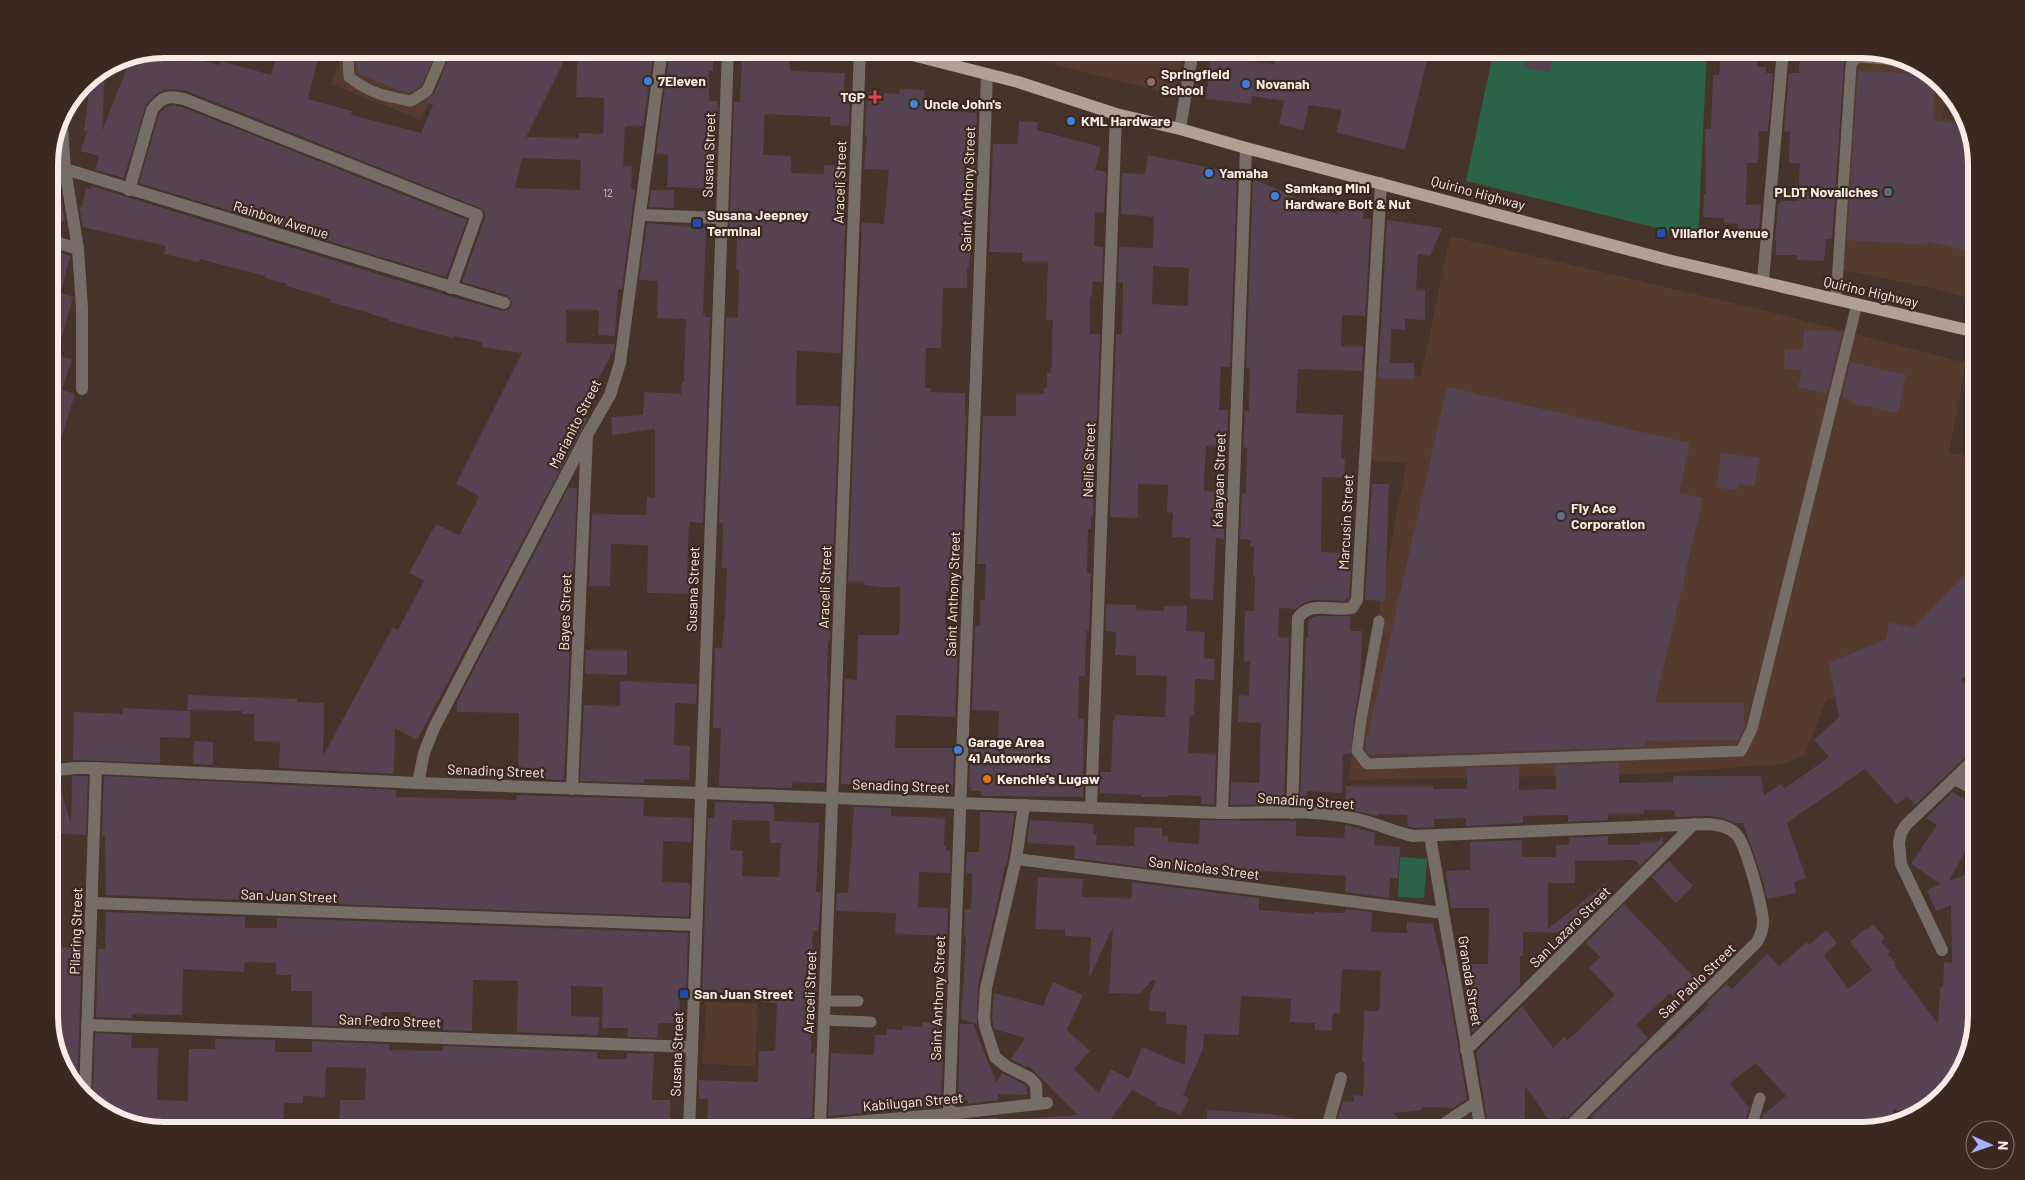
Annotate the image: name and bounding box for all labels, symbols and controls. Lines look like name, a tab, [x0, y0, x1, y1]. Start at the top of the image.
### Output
place label: Springfield School	[1161, 65, 1230, 98]
place label: 7Eleven	[658, 72, 706, 89]
marker: 7Eleven	[642, 75, 654, 87]
place label: Novanah	[1256, 75, 1310, 92]
marker: Springfield School	[1145, 76, 1157, 88]
marker: Novanah	[1240, 78, 1252, 90]
place label: TGP	[840, 88, 865, 105]
marker: TGP	[869, 91, 881, 103]
place label: Uncle John's	[924, 95, 1002, 112]
marker: Uncle John's	[908, 98, 920, 110]
street label: Susana Street	[699, 112, 718, 198]
place label: KML Hardware	[1081, 112, 1171, 129]
marker: KML Hardware	[1065, 115, 1077, 127]
street label: Saint Anthony Street	[957, 126, 978, 252]
street label: Araceli Street	[830, 140, 849, 224]
place label: Yamaha	[1219, 164, 1268, 181]
marker: Yamaha	[1203, 167, 1215, 179]
street label: Quirino Highway	[1429, 172, 1528, 213]
place label: Samkang Mini Hardware Bolt & Nut	[1285, 179, 1411, 212]
place label: PLDT Novaliches	[1775, 183, 1878, 200]
house number: 12	[603, 186, 613, 199]
marker: PLDT Novaliches	[1882, 186, 1894, 198]
marker: Samkang Mini Hardware Bolt & Nut	[1269, 190, 1281, 202]
street label: Rainbow Avenue	[231, 197, 331, 242]
place label: Susana Jeepney Terminal	[707, 206, 809, 239]
marker: Susana Jeepney Terminal	[691, 217, 703, 229]
place label: Villaflor Avenue	[1671, 224, 1769, 241]
marker: Villaflor Avenue	[1655, 227, 1667, 239]
street label: Quirino Highway	[1822, 272, 1921, 311]
street label: Marianito Street	[545, 376, 604, 471]
street label: Nellie Street	[1079, 422, 1098, 498]
street label: Kalayaan Street	[1208, 432, 1229, 528]
street label: Marcusin Street	[1335, 474, 1356, 570]
place label: Fly Ace Corporation	[1571, 499, 1645, 532]
marker: Fly Ace Corporation	[1555, 510, 1567, 522]
street label: Saint Anthony Street	[942, 531, 963, 657]
street label: Araceli Street	[815, 545, 834, 629]
street label: Susana Street	[683, 546, 702, 632]
street label: Bayes Street	[555, 573, 574, 651]
place label: Garage Area 41 Autoworks	[968, 733, 1051, 766]
marker: Garage Area 41 Autoworks	[952, 744, 964, 756]
street label: Senading Street	[447, 760, 545, 781]
place label: Kenchie's Lugaw	[997, 770, 1100, 787]
marker: Kenchie's Lugaw	[981, 773, 993, 785]
street label: Senading Street	[852, 775, 950, 796]
street label: Senading Street	[1257, 789, 1355, 812]
street label: San Nicolas Street	[1148, 852, 1261, 883]
street label: San Lazaro Street	[1526, 883, 1614, 971]
street label: San Juan Street	[240, 885, 338, 906]
street label: Pilaring Street	[65, 887, 86, 975]
street label: Granada Street	[1455, 934, 1486, 1027]
street label: Saint Anthony Street	[927, 935, 948, 1061]
street label: San Pablo Street	[1655, 940, 1739, 1022]
street label: Araceli Street	[800, 950, 819, 1034]
place label: San Juan Street	[694, 985, 793, 1002]
marker: San Juan Street	[678, 988, 690, 1000]
street label: San Pedro Street	[339, 1010, 442, 1031]
street label: Susana Street	[667, 1011, 686, 1097]
street label: Kabilugan Street	[862, 1089, 964, 1114]
north arrow	[1965, 1120, 2015, 1170]
text: N	[1995, 1141, 2012, 1150]

